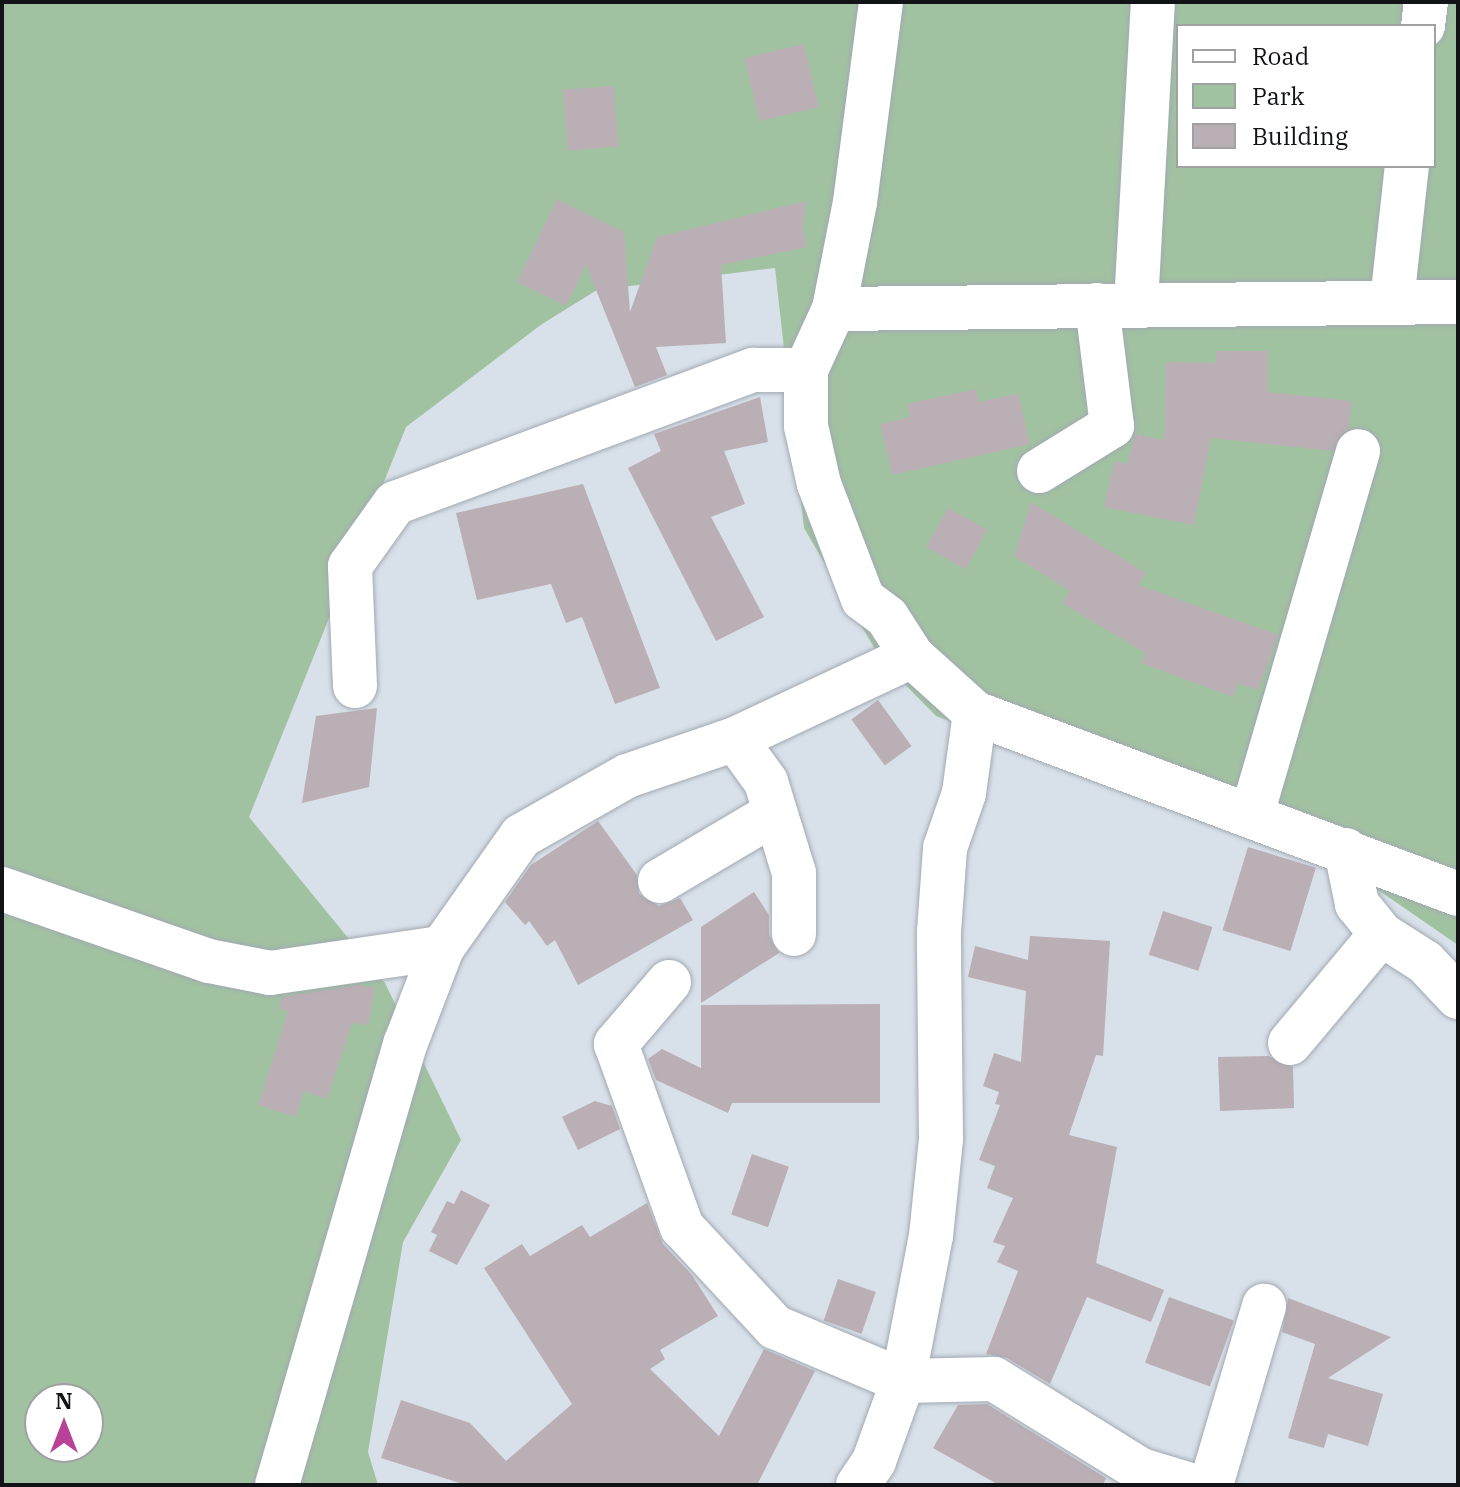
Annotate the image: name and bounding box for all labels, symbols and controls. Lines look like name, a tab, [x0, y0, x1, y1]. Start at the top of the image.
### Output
legend	[1176, 24, 1436, 168]
text: Road	[1252, 40, 1309, 72]
text: Park	[1252, 80, 1304, 112]
text: Building	[1252, 120, 1348, 152]
north arrow	[24, 1383, 104, 1463]
text: N	[55, 1386, 73, 1415]

